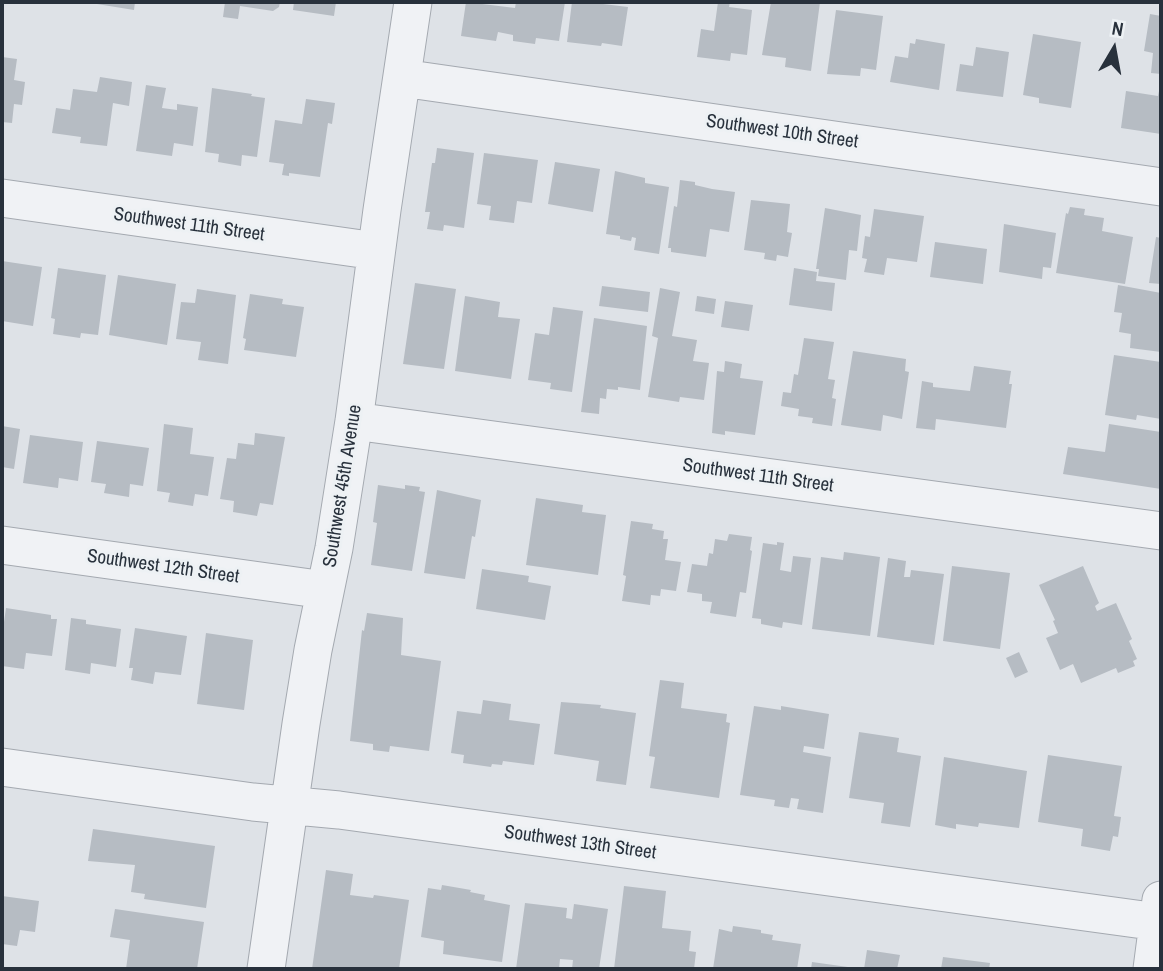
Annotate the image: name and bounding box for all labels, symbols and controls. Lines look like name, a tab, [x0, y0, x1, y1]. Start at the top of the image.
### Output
north arrow	[1079, 14, 1149, 84]
text: N	[1110, 15, 1125, 42]
street label: Southwest 10th Street	[705, 110, 859, 154]
street label: Southwest 11th Street	[112, 203, 266, 247]
street label: Southwest 45th Avenue	[319, 403, 367, 569]
street label: Southwest 11th Street	[681, 454, 835, 498]
street label: Southwest 12th Street	[86, 545, 240, 589]
street label: Southwest 13th Street	[503, 821, 657, 865]

